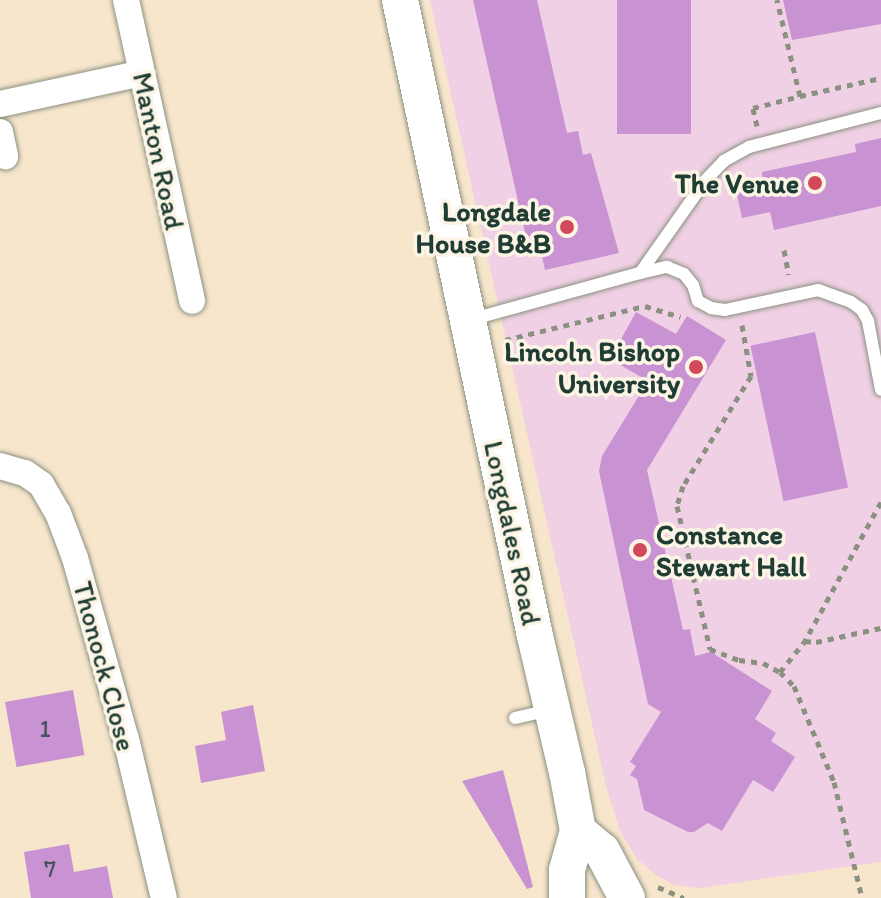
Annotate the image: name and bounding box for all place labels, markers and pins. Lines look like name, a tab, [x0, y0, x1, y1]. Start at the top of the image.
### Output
place label: The Venue	[675, 166, 799, 200]
marker: The Venue	[806, 174, 824, 192]
place label: Longdale House B&B	[416, 194, 551, 260]
marker: Longdale House B&B	[558, 218, 576, 236]
place label: Lincoln Bishop University	[505, 334, 680, 400]
marker: Lincoln Bishop University	[687, 358, 705, 376]
place label: Constance Stewart Hall	[656, 517, 806, 583]
marker: Constance Stewart Hall	[631, 541, 649, 559]

